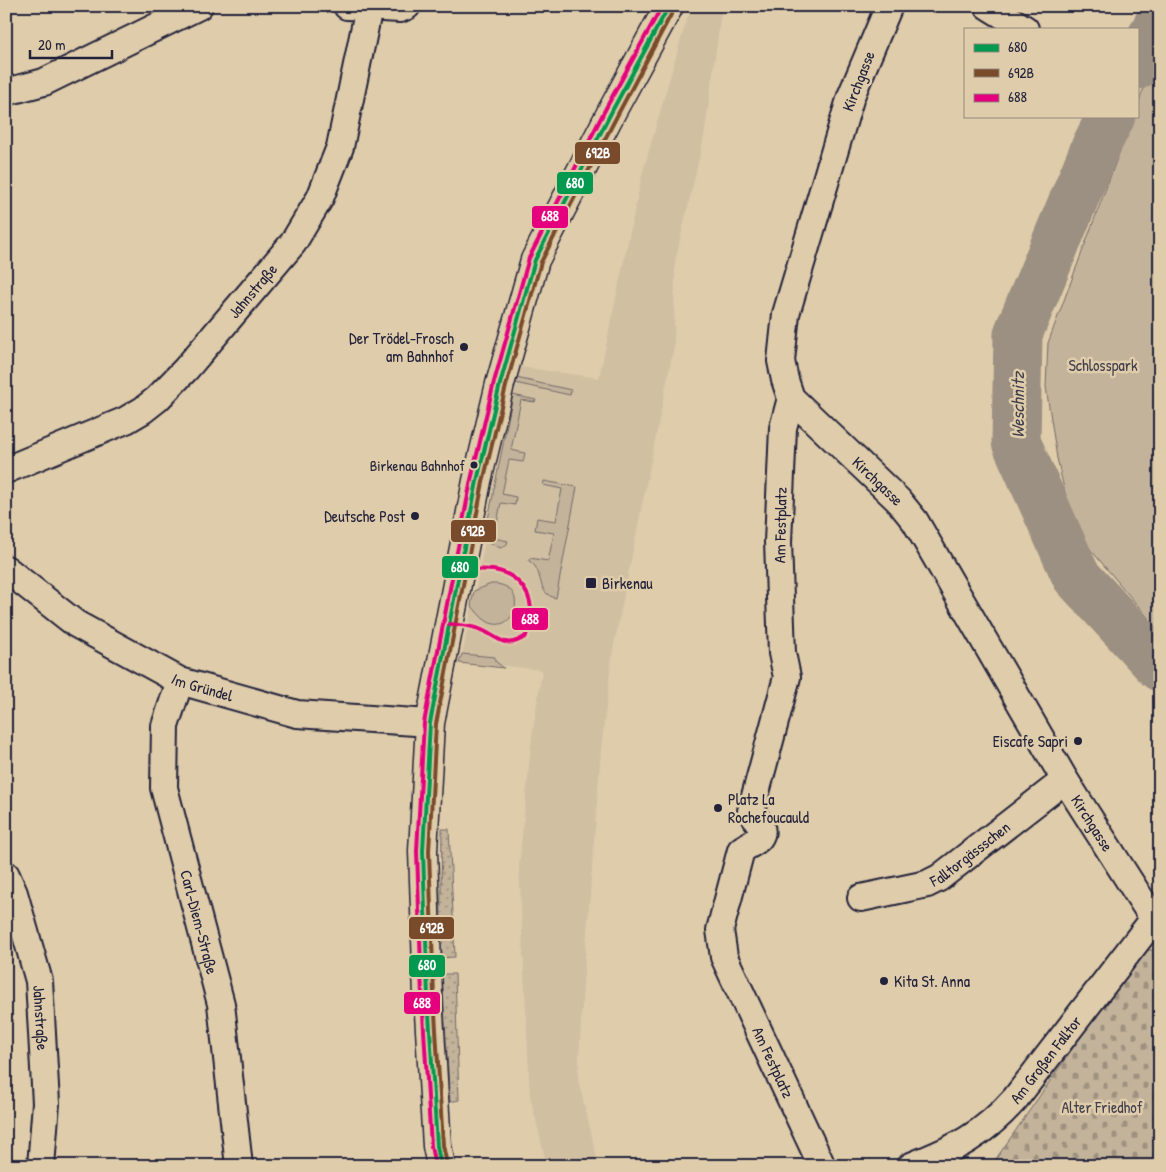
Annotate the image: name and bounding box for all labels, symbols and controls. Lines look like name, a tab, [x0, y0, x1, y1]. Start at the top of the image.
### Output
scale bar	[30, 28, 112, 60]
legend	[964, 28, 1138, 118]
text: 20 m	[38, 34, 65, 55]
text: 680	[1008, 36, 1027, 57]
street label: Kirchgasse	[836, 47, 880, 114]
text: 692B	[1008, 62, 1034, 83]
text: 688	[1008, 86, 1027, 107]
line badge: 692B	[574, 141, 621, 165]
text: 692B	[586, 143, 610, 162]
line badge: 680	[556, 171, 594, 195]
text: 680	[566, 173, 585, 192]
line badge: 688	[531, 205, 569, 229]
text: 688	[541, 206, 559, 225]
street label: Jahnstraße	[223, 258, 282, 323]
place label: Der Trödel-Frosch am Bahnhof	[349, 327, 454, 367]
marker: Der Trödel-Frosch am Bahnhof	[458, 341, 470, 353]
park label: Schlosspark	[1068, 354, 1138, 376]
water label: Weschnitz	[1005, 371, 1030, 438]
street label: Kirchgasse	[848, 451, 909, 510]
place label: Birkenau Bahnhof	[370, 455, 466, 476]
marker: Birkenau Bahnhof	[469, 460, 479, 470]
street label: Am Festplatz	[768, 487, 792, 563]
place label: Deutsche Post	[324, 505, 405, 527]
marker: Deutsche Post	[409, 510, 421, 522]
line badge: 692B	[450, 519, 497, 543]
text: 692B	[461, 521, 485, 540]
line badge: 680	[441, 555, 479, 579]
text: 680	[451, 557, 470, 576]
place label: Birkenau	[602, 572, 653, 594]
marker: Birkenau	[584, 576, 598, 590]
line badge: 688	[511, 607, 549, 631]
text: 688	[521, 609, 539, 628]
street label: Im Gründel	[168, 668, 236, 707]
place label: Eiscafe Sapri	[993, 730, 1068, 752]
marker: Eiscafe Sapri	[1072, 735, 1084, 747]
place label: Platz La Rochefoucauld	[728, 788, 809, 828]
street label: Kirchgasse	[1066, 790, 1119, 856]
marker: Platz La Rochefoucauld	[712, 802, 724, 814]
street label: Falltorgässschen	[925, 816, 1014, 892]
street label: Carl-Diem-Straße	[175, 867, 224, 977]
line badge: 692B	[408, 916, 455, 940]
text: 692B	[420, 918, 444, 937]
line badge: 680	[408, 954, 446, 978]
text: 680	[418, 955, 437, 974]
place label: Kita St. Anna	[894, 970, 970, 992]
marker: Kita St. Anna	[878, 975, 890, 987]
street label: Jahnstraße	[28, 985, 54, 1052]
line badge: 688	[403, 991, 441, 1015]
text: 688	[413, 993, 431, 1012]
street label: Am Großen Falltor	[1004, 1011, 1086, 1108]
street label: Am Festplatz	[747, 1023, 800, 1102]
park label: Alter Friedhof	[1061, 1096, 1143, 1118]

